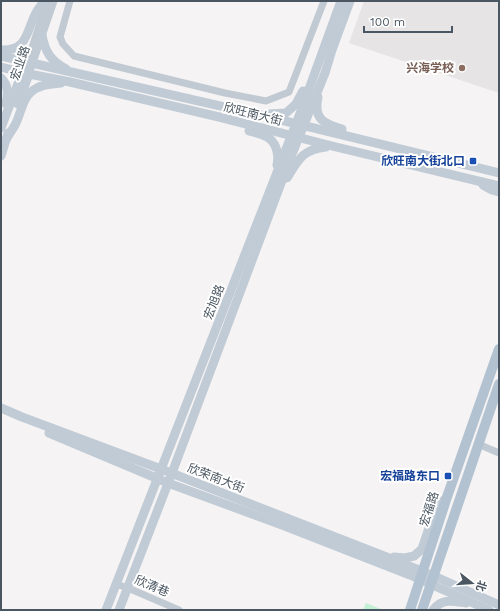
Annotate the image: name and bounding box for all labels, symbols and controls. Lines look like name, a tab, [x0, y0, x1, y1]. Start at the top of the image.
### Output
scale bar	[364, 8, 452, 34]
text: 100 m	[370, 15, 405, 29]
street label: 宏业路	[8, 44, 32, 82]
place label: 兴海学校	[406, 61, 454, 75]
marker: 兴海学校	[457, 63, 467, 73]
street label: 欣旺南大街	[222, 100, 284, 128]
place label: 欣旺南大街北口	[381, 154, 465, 168]
marker: 欣旺南大街北口	[468, 156, 478, 166]
street label: 宏旭路	[201, 283, 227, 321]
street label: 欣荣南大街	[185, 461, 247, 495]
place label: 宏福路东口	[380, 469, 440, 483]
marker: 宏福路东口	[443, 471, 453, 481]
street label: 宏福路	[417, 490, 441, 528]
north arrow	[452, 563, 492, 603]
street label: 欣清巷	[133, 573, 171, 599]
text: 北	[473, 579, 489, 593]

